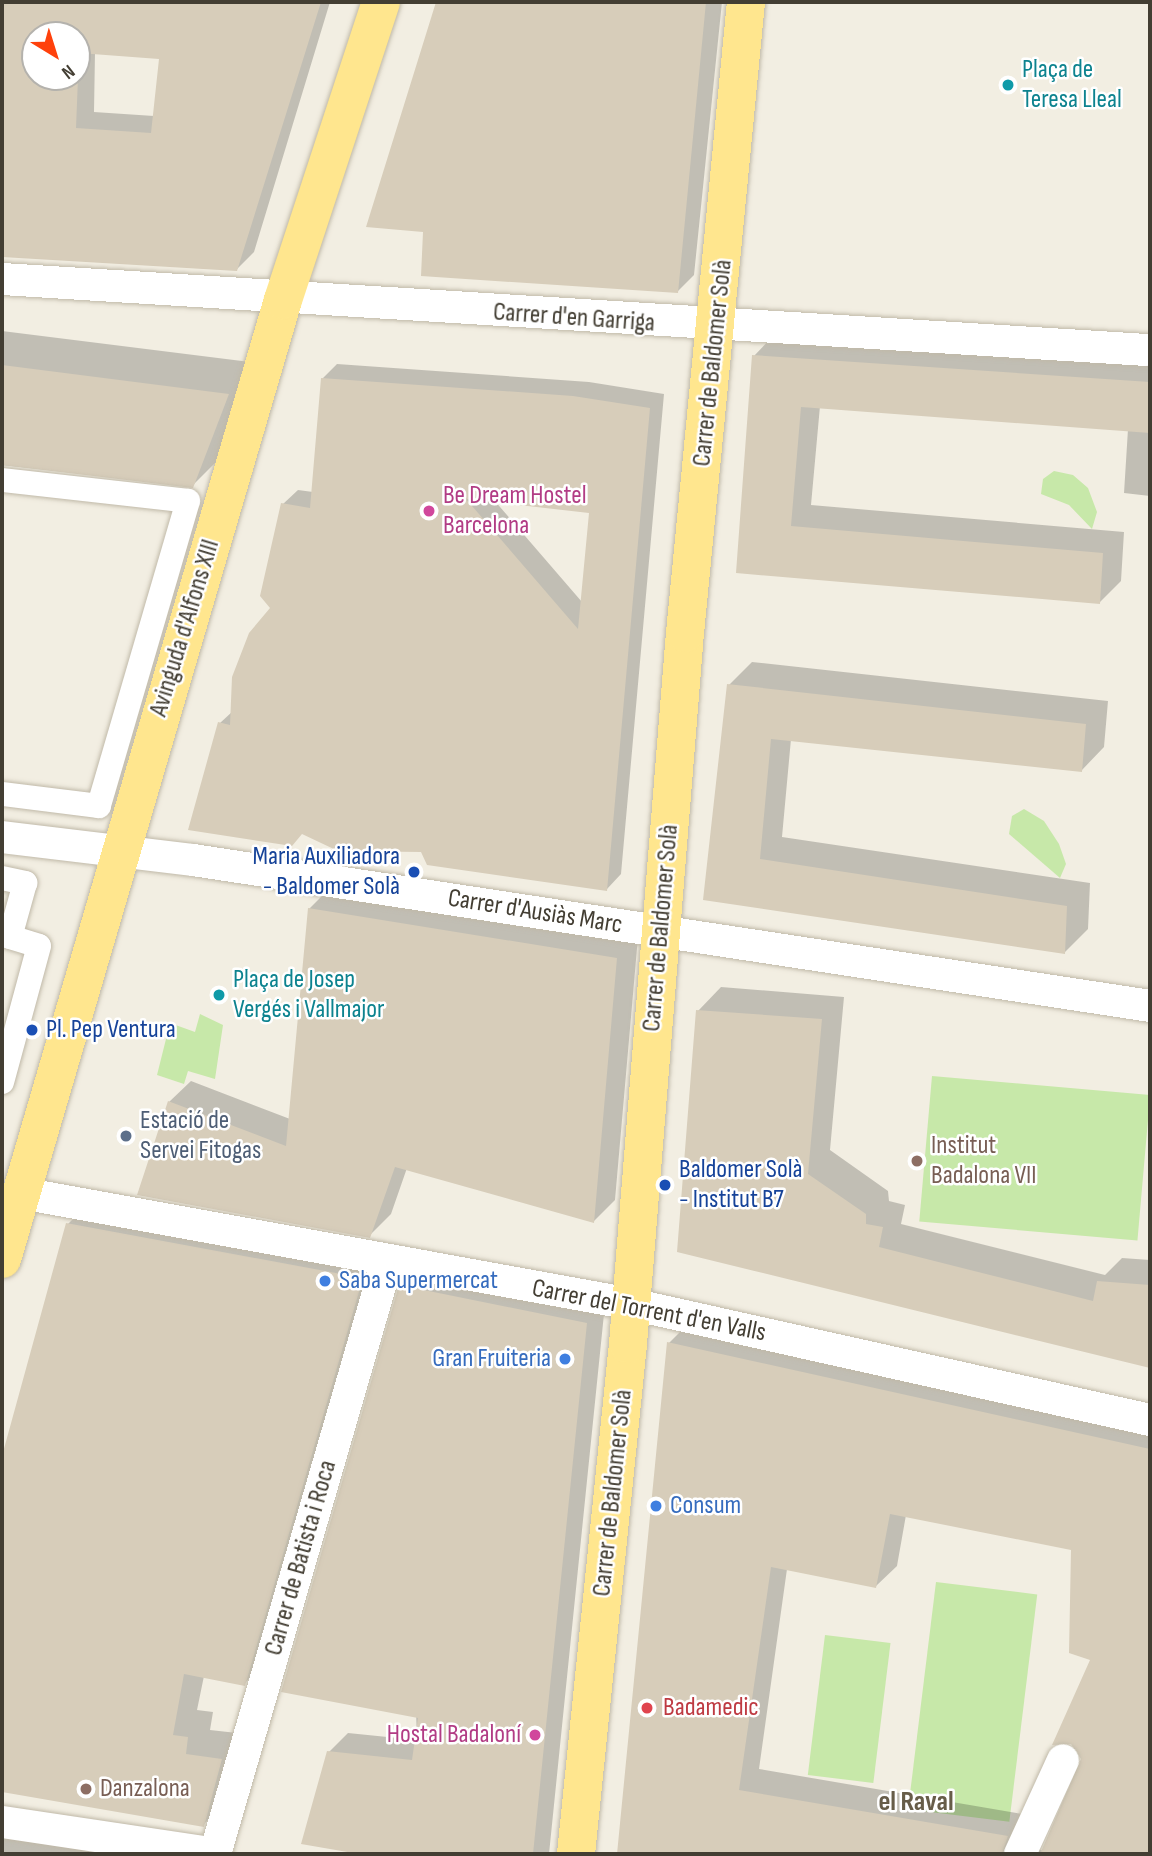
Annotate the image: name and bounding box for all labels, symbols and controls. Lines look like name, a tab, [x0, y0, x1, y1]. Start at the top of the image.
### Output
north arrow	[21, 21, 91, 91]
place label: Plaça de Teresa Lleal	[1022, 54, 1122, 116]
text: N	[57, 59, 79, 84]
marker: Plaça de Teresa Lleal	[1000, 77, 1016, 93]
street label: Carrer de Baldomer Solà	[687, 258, 739, 468]
street label: Carrer d'en Garriga	[492, 297, 656, 339]
place label: Be Dream Hostel Barcelona	[443, 480, 587, 542]
marker: Be Dream Hostel Barcelona	[421, 503, 437, 519]
street label: Avinguda d'Alfons XIII	[143, 536, 227, 720]
street label: Carrer de Baldomer Solà	[636, 823, 686, 1033]
place label: Maria Auxiliadora - Baldomer Solà	[253, 841, 400, 903]
marker: Maria Auxiliadora - Baldomer Solà	[406, 864, 422, 880]
street label: Carrer d'Ausiàs Marc	[446, 883, 624, 941]
place label: Plaça de Josep Vergés i Vallmajor	[233, 964, 384, 1026]
marker: Plaça de Josep Vergés i Vallmajor	[211, 987, 227, 1003]
place label: Pl. Pep Ventura	[46, 1014, 176, 1046]
marker: Pl. Pep Ventura	[24, 1022, 40, 1038]
place label: Estació de Servei Fitogas	[140, 1105, 261, 1166]
marker: Estació de Servei Fitogas	[118, 1128, 134, 1144]
place label: Institut Badalona VII	[931, 1130, 1037, 1192]
marker: Institut Badalona VII	[909, 1153, 925, 1169]
place label: Baldomer Solà - Institut B7	[679, 1154, 803, 1216]
marker: Baldomer Solà - Institut B7	[657, 1177, 673, 1193]
place label: Saba Supermercat	[339, 1265, 498, 1297]
marker: Saba Supermercat	[317, 1273, 333, 1289]
street label: Carrer del Torrent d'en Valls	[529, 1273, 769, 1349]
place label: Gran Fruiteria	[432, 1343, 551, 1375]
marker: Gran Fruiteria	[557, 1351, 573, 1367]
street label: Carrer de Baldomer Solà	[587, 1388, 639, 1598]
street label: Carrer de Batista i Roca	[258, 1457, 344, 1659]
place label: Consum	[670, 1490, 741, 1522]
marker: Consum	[648, 1498, 664, 1514]
place label: Badamedic	[663, 1692, 759, 1724]
marker: Badamedic	[637, 1698, 657, 1718]
place label: Hostal Badaloní	[387, 1719, 521, 1751]
marker: Hostal Badaloní	[527, 1727, 543, 1743]
place label: Danzalona	[100, 1773, 190, 1805]
marker: Danzalona	[78, 1781, 94, 1797]
district label: el Raval	[878, 1785, 954, 1819]

